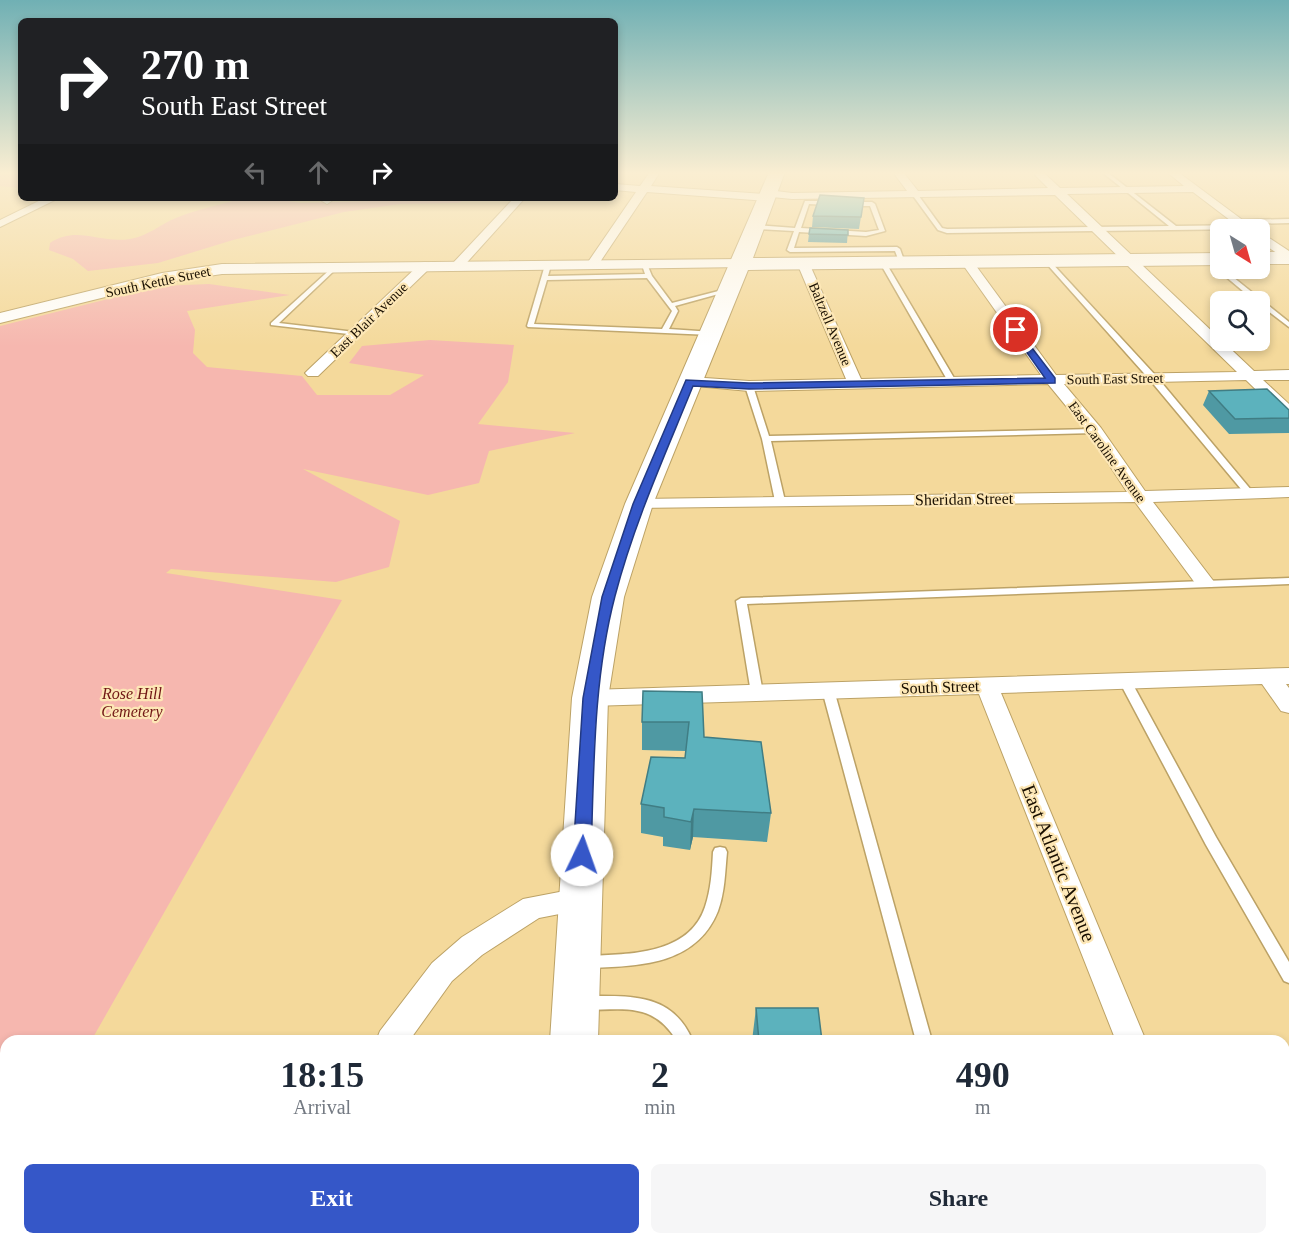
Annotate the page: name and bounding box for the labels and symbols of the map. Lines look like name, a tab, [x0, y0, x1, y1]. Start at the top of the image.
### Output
north arrow	[1210, 219, 1270, 279]
street label: South Kettle Street	[104, 264, 212, 300]
street label: East Blair Avenue	[328, 280, 410, 360]
street label: Baltzell Avenue	[806, 280, 854, 368]
pin	[990, 304, 1041, 355]
street label: South East Street	[1067, 371, 1163, 387]
street label: East Caroline Avenue	[1065, 399, 1149, 505]
street label: Sheridan Street	[915, 490, 1014, 508]
street label: South Street	[900, 677, 980, 697]
park label: Rose Hill Cemetery	[101, 685, 164, 721]
street label: East Atlantic Avenue	[1017, 781, 1101, 945]
position arrow	[550, 823, 614, 887]

